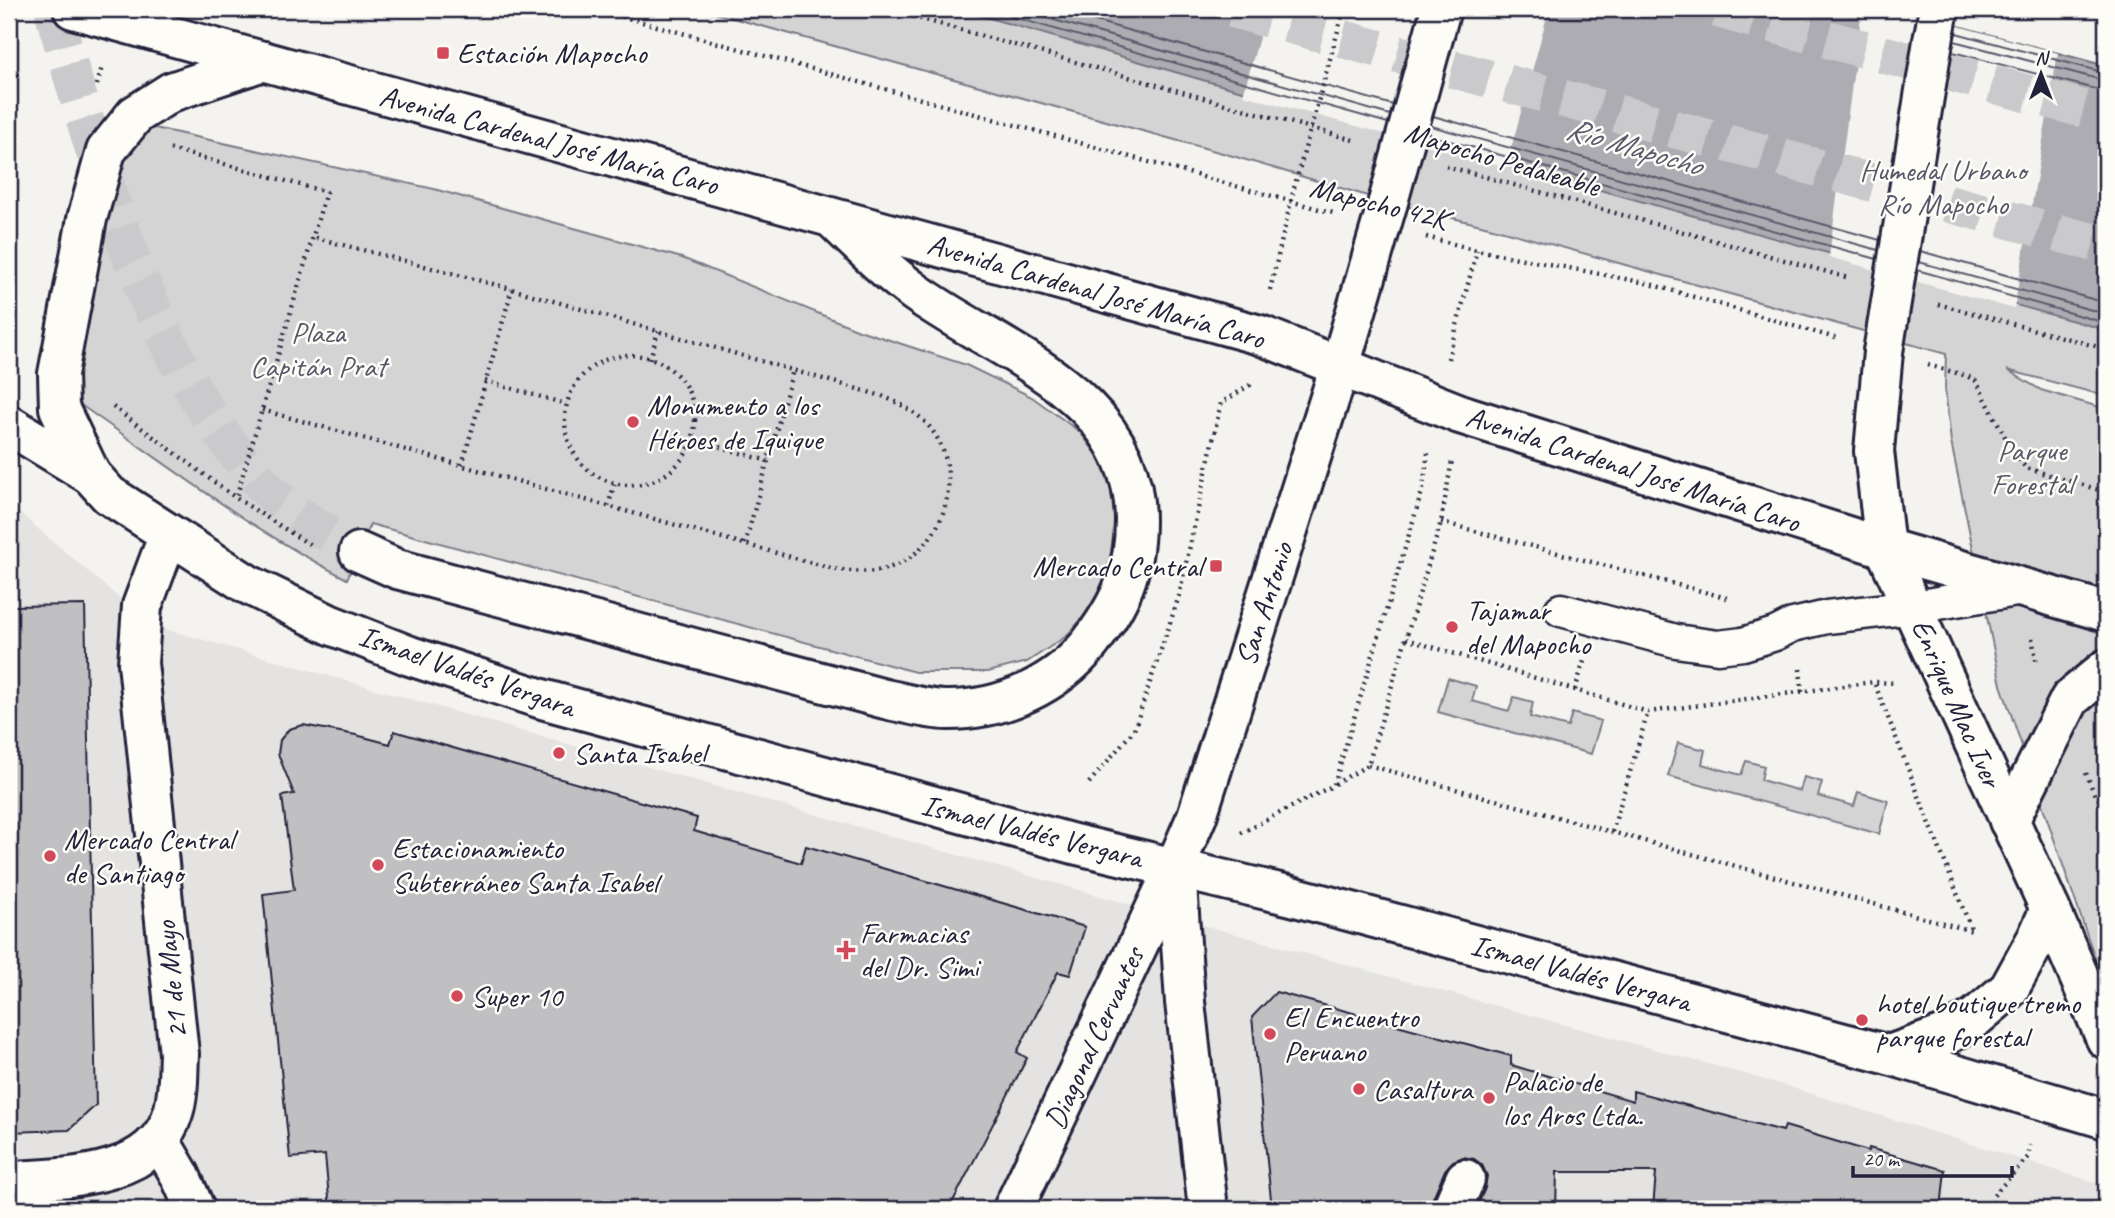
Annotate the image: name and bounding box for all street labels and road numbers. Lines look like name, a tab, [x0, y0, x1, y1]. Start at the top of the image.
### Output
street label: Avenida Cardenal José María Caro	[376, 77, 724, 204]
street label: Mapocho Pedaleable	[1400, 113, 1606, 206]
street label: Mapocho 42K	[1306, 168, 1458, 240]
street label: Avenida Cardenal José María Caro	[923, 225, 1270, 358]
street label: Avenida Cardenal José María Caro	[1461, 397, 1806, 541]
street label: San Antonio	[1226, 536, 1302, 670]
street label: Enrique Mac Iver	[1903, 613, 2012, 795]
street label: Ismael Valdés Vergara	[354, 616, 582, 727]
street label: Ismael Valdés Vergara	[918, 785, 1149, 877]
street label: 21 de Mayo	[146, 918, 196, 1040]
street label: Ismael Valdés Vergara	[1467, 925, 1698, 1021]
street label: Diagonal Cervantes	[1035, 939, 1154, 1135]

